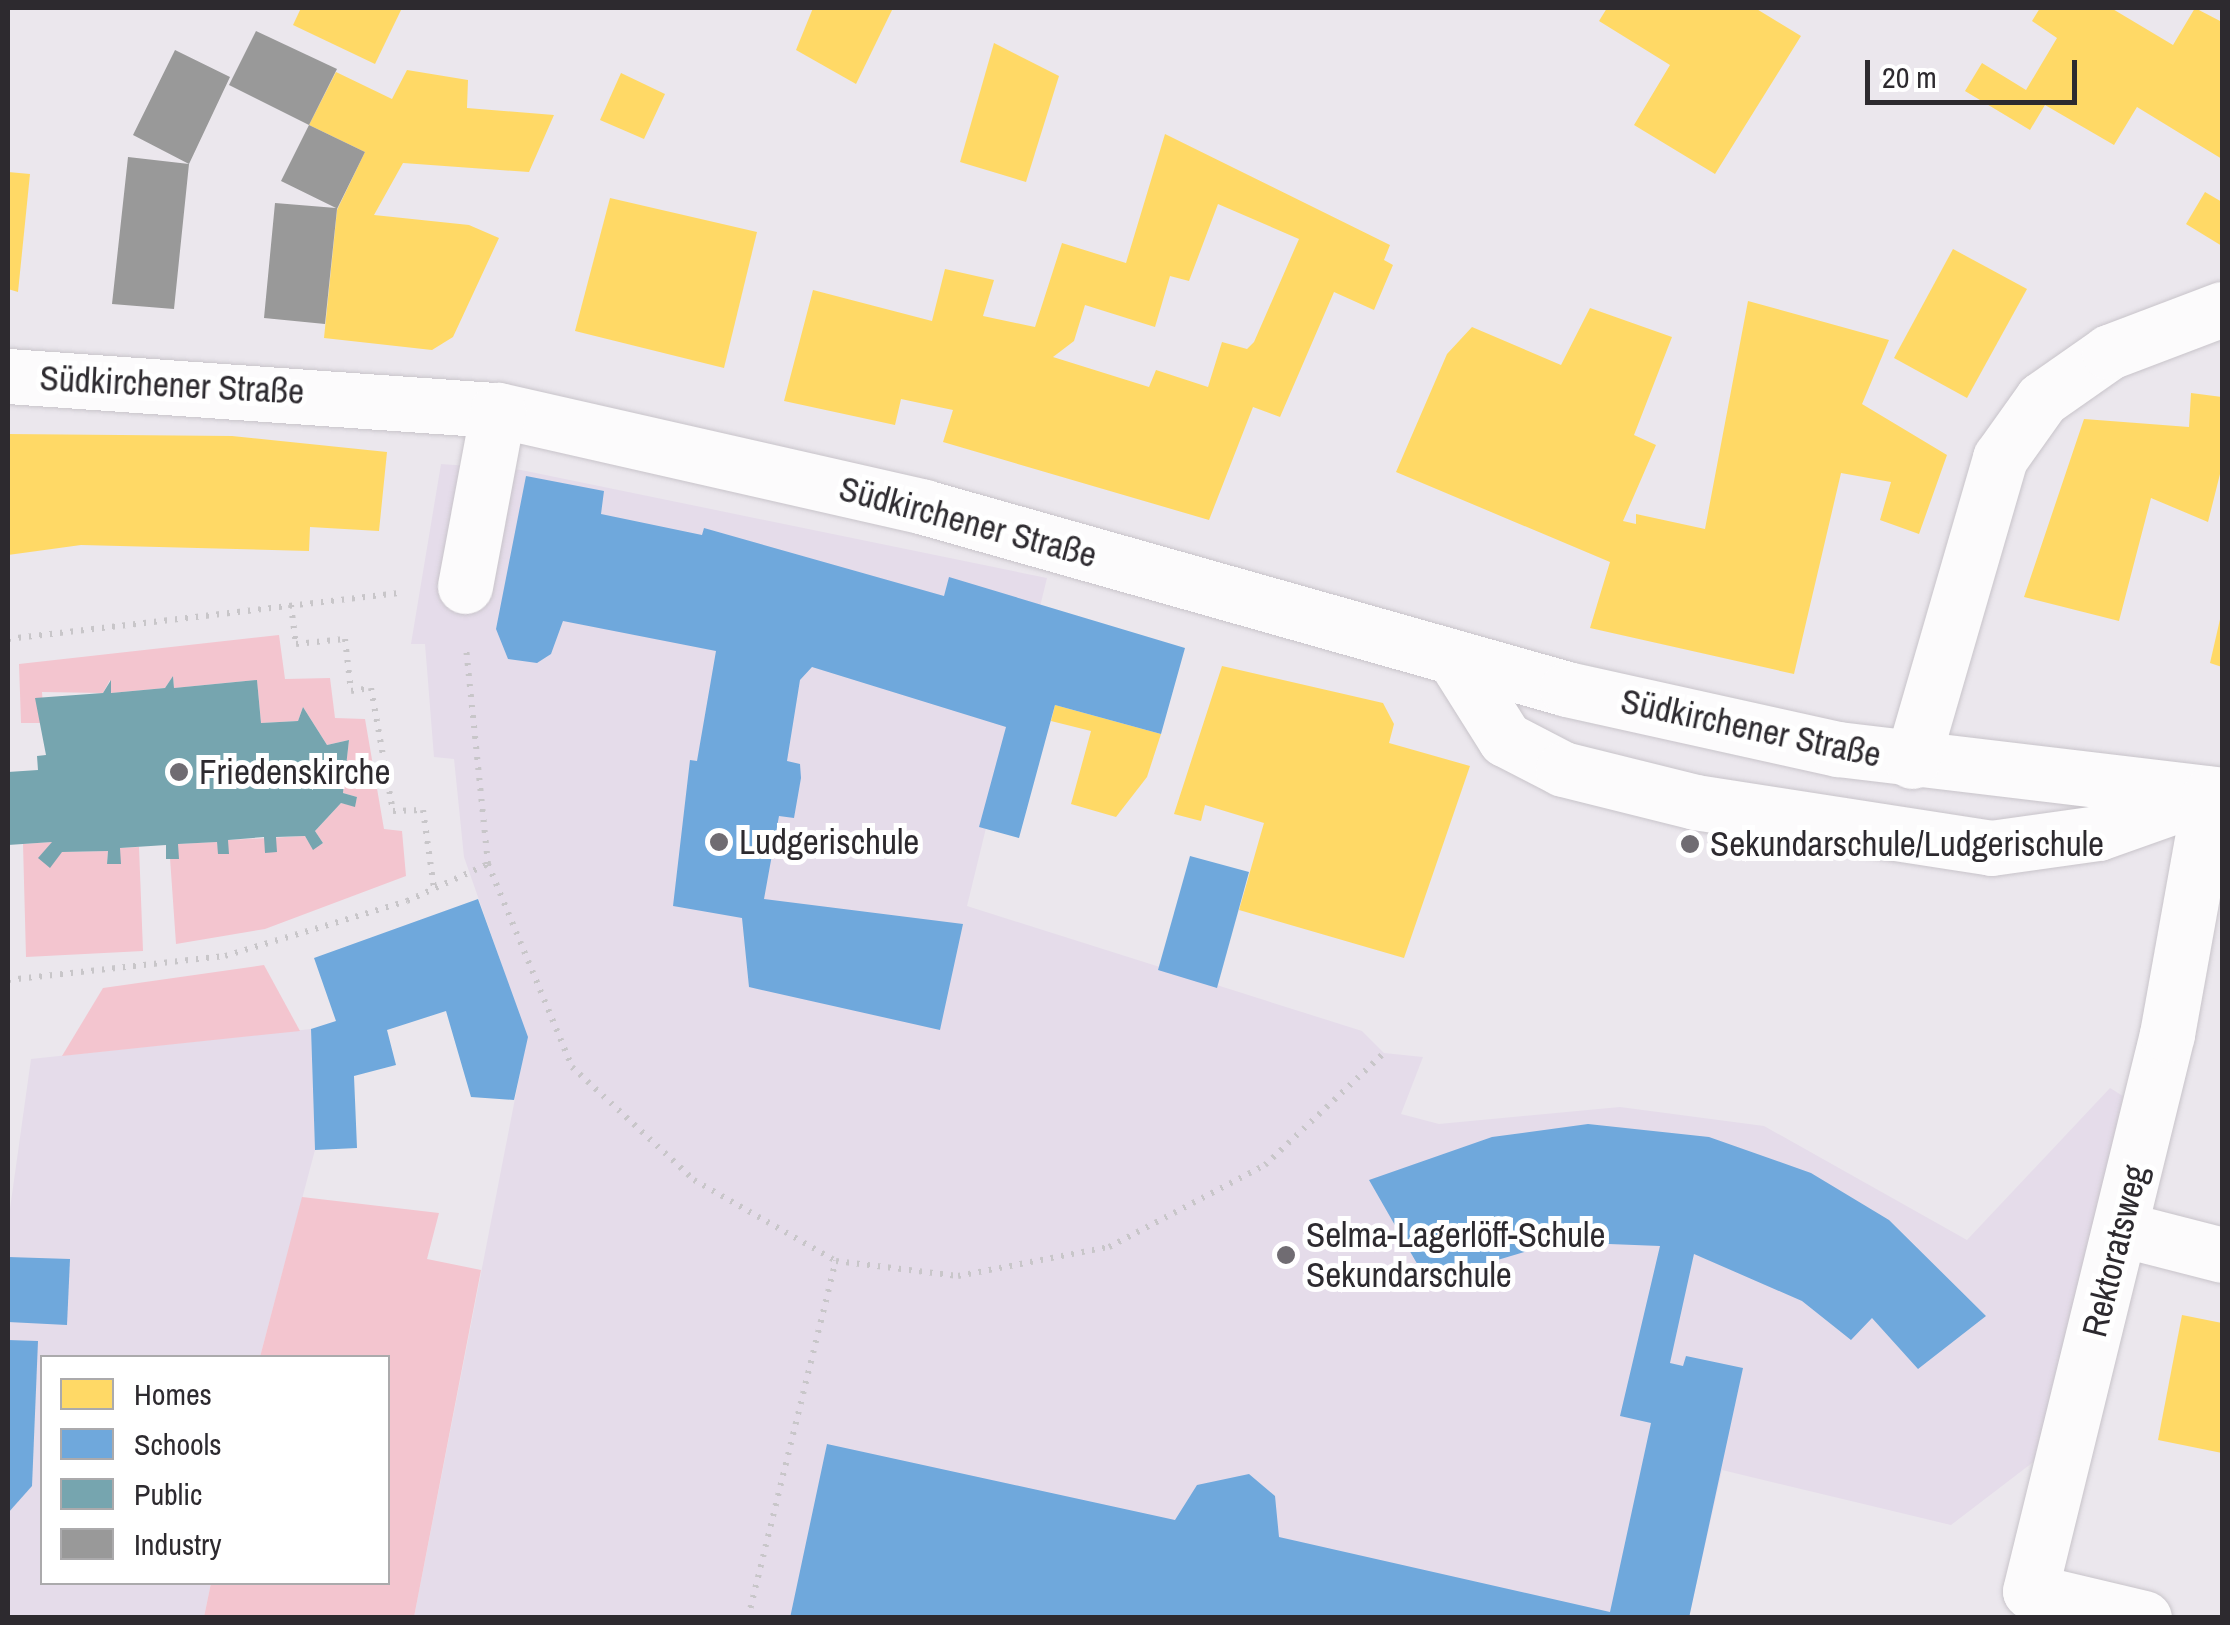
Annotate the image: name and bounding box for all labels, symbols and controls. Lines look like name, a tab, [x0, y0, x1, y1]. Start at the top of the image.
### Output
scale bar	[1870, 40, 2082, 102]
text: 20 m	[1882, 57, 1937, 97]
street label: Südkirchener Straße	[39, 357, 305, 413]
street label: Südkirchener Straße	[835, 467, 1101, 577]
street label: Südkirchener Straße	[1617, 680, 1885, 776]
place label: Friedenskirche	[199, 751, 390, 793]
marker: Friedenskirche	[168, 761, 190, 783]
place label: Ludgerischule	[739, 821, 919, 863]
place label: Sekundarschule/Ludgerischule	[1710, 823, 2104, 865]
marker: Ludgerischule	[708, 831, 730, 853]
marker: Sekundarschule/Ludgerischule	[1679, 833, 1701, 855]
street label: Rektoratsweg	[2073, 1161, 2157, 1341]
place label: Selma-Lagerlöff-Schule Sekundarschule	[1306, 1214, 1605, 1296]
marker: Selma-Lagerlöff-Schule Sekundarschule	[1275, 1244, 1297, 1266]
legend	[40, 1355, 390, 1585]
text: Homes	[134, 1374, 212, 1414]
text: Schools	[134, 1424, 222, 1464]
text: Public	[134, 1474, 202, 1514]
text: Industry	[134, 1524, 222, 1564]

